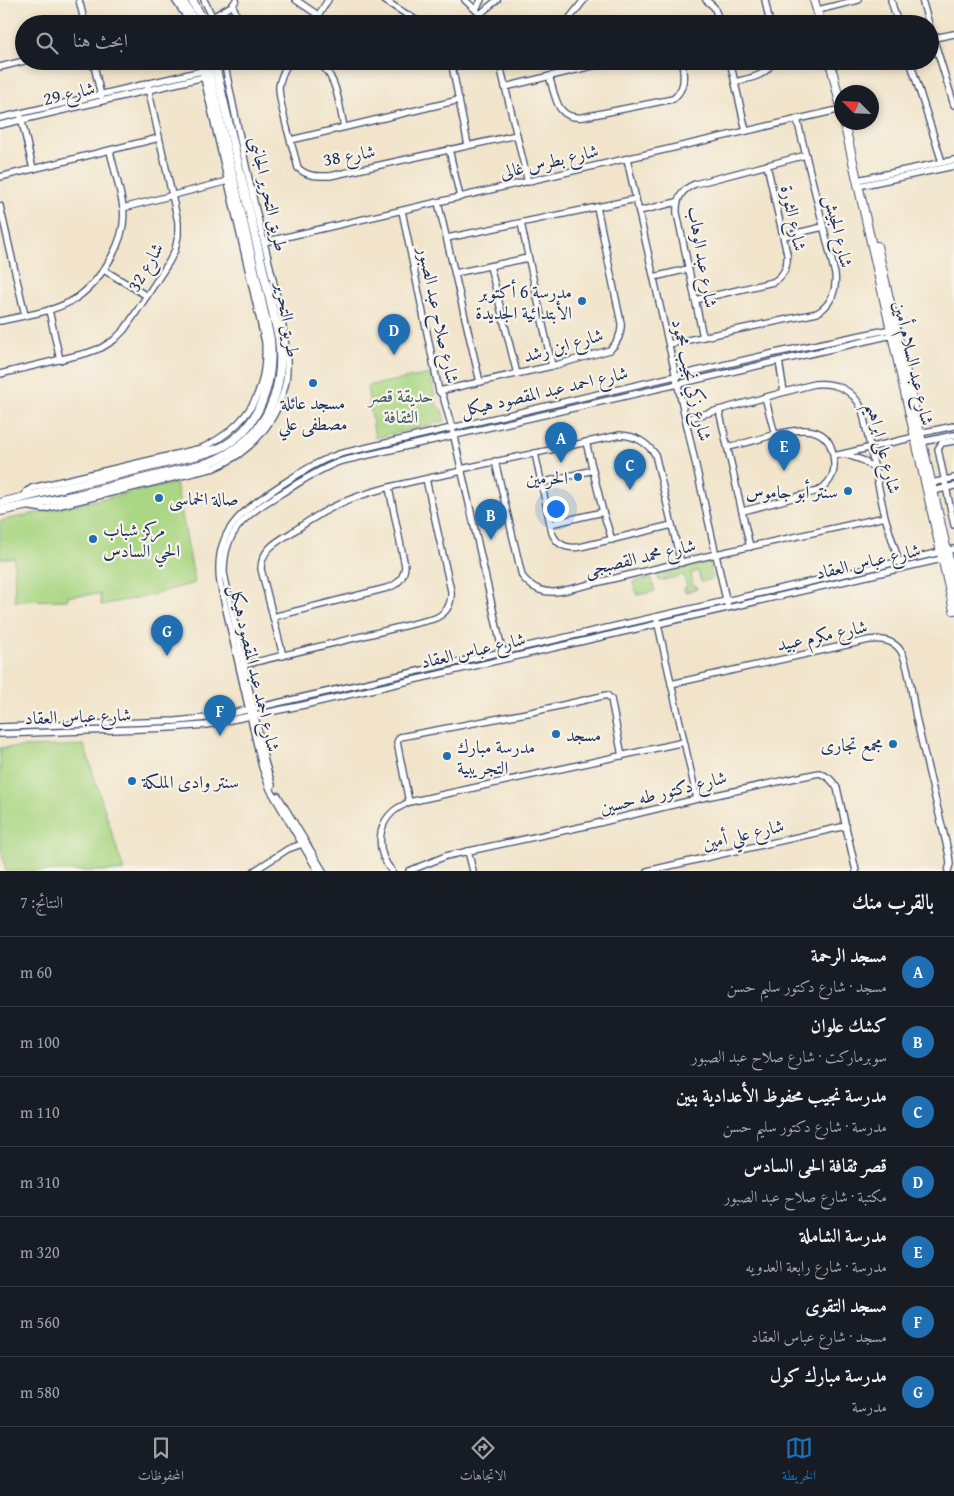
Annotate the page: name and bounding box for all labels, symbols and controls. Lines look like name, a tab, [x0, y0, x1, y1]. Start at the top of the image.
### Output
search box	[15, 15, 939, 70]
text: ابحث هنا	[73, 26, 128, 54]
icon: search	[33, 29, 61, 57]
street label: شارع 29	[40, 74, 98, 114]
north arrow	[834, 85, 879, 130]
street label: طريق التحرير الجانبى	[242, 134, 295, 254]
street label: شارع 38	[321, 137, 378, 175]
street label: شارع بطرس غالى	[497, 137, 602, 187]
street label: شارع الثورة	[772, 183, 814, 254]
street label: شارع الجيش	[816, 192, 861, 271]
street label: شارع عبد الوهاب	[679, 204, 725, 310]
street label: شارع 32	[120, 237, 172, 298]
street label: شارع صلاح عبد الصبور	[408, 242, 467, 387]
place label: مدرسة 6 أكتوبر الأبتدائية الجديدة	[475, 278, 572, 326]
street label: طريق التحرير	[268, 279, 307, 359]
marker: مدرسة 6 أكتوبر الأبتدائية الجديدة	[576, 295, 588, 307]
street label: شارع عبد السلام أمين	[884, 298, 941, 429]
pin: D	[378, 314, 410, 355]
street label: شارع زكي نجيب محمود	[663, 316, 719, 444]
street label: شارع ابن رشد	[520, 321, 607, 371]
street label: شارع احمد عبد المقصود هيكل	[457, 359, 631, 425]
marker: مسجد عائلة مصطفى علي	[307, 377, 319, 389]
park label: حديقة قصر الثقافة	[367, 382, 433, 430]
place label: مسجد عائلة مصطفى علي	[278, 389, 348, 441]
street label: شارع على ابراهيم	[855, 400, 908, 497]
pin: A	[545, 422, 577, 463]
pin: E	[768, 430, 800, 471]
pin: C	[614, 449, 646, 490]
place label: الحرمين	[526, 464, 568, 491]
marker: الحرمين	[572, 471, 584, 483]
place label: سنتر أبو جاموس	[746, 478, 838, 505]
place label: صالة الخماسى	[169, 485, 238, 512]
marker: سنتر أبو جاموس	[842, 485, 854, 497]
marker: صالة الخماسى	[153, 492, 165, 504]
your location	[543, 496, 569, 522]
pin: B	[475, 499, 507, 540]
place label: مركز شباب الحي السادس	[103, 516, 180, 568]
street label: شارع محمد القصبجى	[582, 531, 699, 585]
marker: مركز شباب الحي السادس	[87, 533, 99, 545]
street label: شارع عباس العقاد	[813, 536, 924, 588]
street label: شارع احمد عبد المقصود هيكل	[221, 581, 287, 755]
street label: شارع مكرم عبيد	[774, 612, 870, 661]
pin: G	[151, 615, 183, 656]
street label: شارع عباس العقاد	[418, 625, 529, 677]
pin: F	[204, 695, 236, 736]
street label: شارع عباس العقاد	[24, 701, 132, 733]
place label: مسجد	[566, 721, 601, 748]
marker: مسجد	[550, 728, 562, 740]
place label: مجمع تجارى	[820, 731, 883, 761]
place label: مدرسة مبارك التجريبية	[457, 733, 535, 781]
marker: مجمع تجارى	[887, 738, 899, 750]
marker: مدرسة مبارك التجريبية	[441, 750, 453, 762]
street label: شارع دكتور طه حسين	[597, 763, 730, 823]
place label: سنتر وادى الملكة	[141, 768, 239, 795]
marker: سنتر وادى الملكة	[126, 775, 138, 787]
street label: شارع علي أمين	[700, 812, 787, 860]
text: بالقرب منك	[852, 886, 934, 917]
text: النتائج: 7	[20, 890, 63, 914]
text: مسجد الرحمة	[811, 941, 887, 969]
text: 60 m	[20, 960, 52, 984]
text: A	[913, 960, 923, 984]
text: مسجد · شارع دكتور سليم حسن	[727, 974, 887, 998]
text: كشك علوان	[811, 1011, 887, 1039]
text: 100 m	[20, 1030, 60, 1054]
text: B	[913, 1030, 923, 1054]
text: سوبرماركت · شارع صلاح عبد الصبور	[691, 1044, 887, 1068]
text: مدرسة نجيب محفوظ الأعدادية بنين	[676, 1081, 887, 1109]
text: 110 m	[20, 1100, 60, 1124]
text: C	[913, 1100, 923, 1124]
text: مدرسة · شارع دكتور سليم حسن	[723, 1114, 887, 1138]
text: قصر ثقافة الحى السادس	[743, 1151, 887, 1179]
text: 310 m	[20, 1170, 60, 1194]
text: D	[913, 1170, 923, 1194]
text: مكتبة · شارع صلاح عبد الصبور	[724, 1184, 887, 1208]
text: مدرسة الشاملة	[800, 1221, 887, 1249]
text: 320 m	[20, 1240, 60, 1264]
text: E	[914, 1240, 922, 1264]
text: مدرسة · شارع رابعة العدويه	[745, 1254, 887, 1278]
text: مسجد التقوى	[805, 1291, 887, 1319]
text: 560 m	[20, 1310, 60, 1334]
text: F	[914, 1310, 922, 1334]
text: مسجد · شارع عباس العقاد	[751, 1324, 887, 1348]
text: مدرسة مبارك كول	[770, 1361, 887, 1389]
text: 580 m	[20, 1380, 60, 1404]
text: G	[913, 1380, 923, 1404]
text: مدرسة	[852, 1394, 887, 1418]
tab: المحفوظات	[138, 1434, 184, 1489]
tab: الاتجاهات	[460, 1434, 506, 1489]
tab: الخريطة	[782, 1434, 816, 1489]

